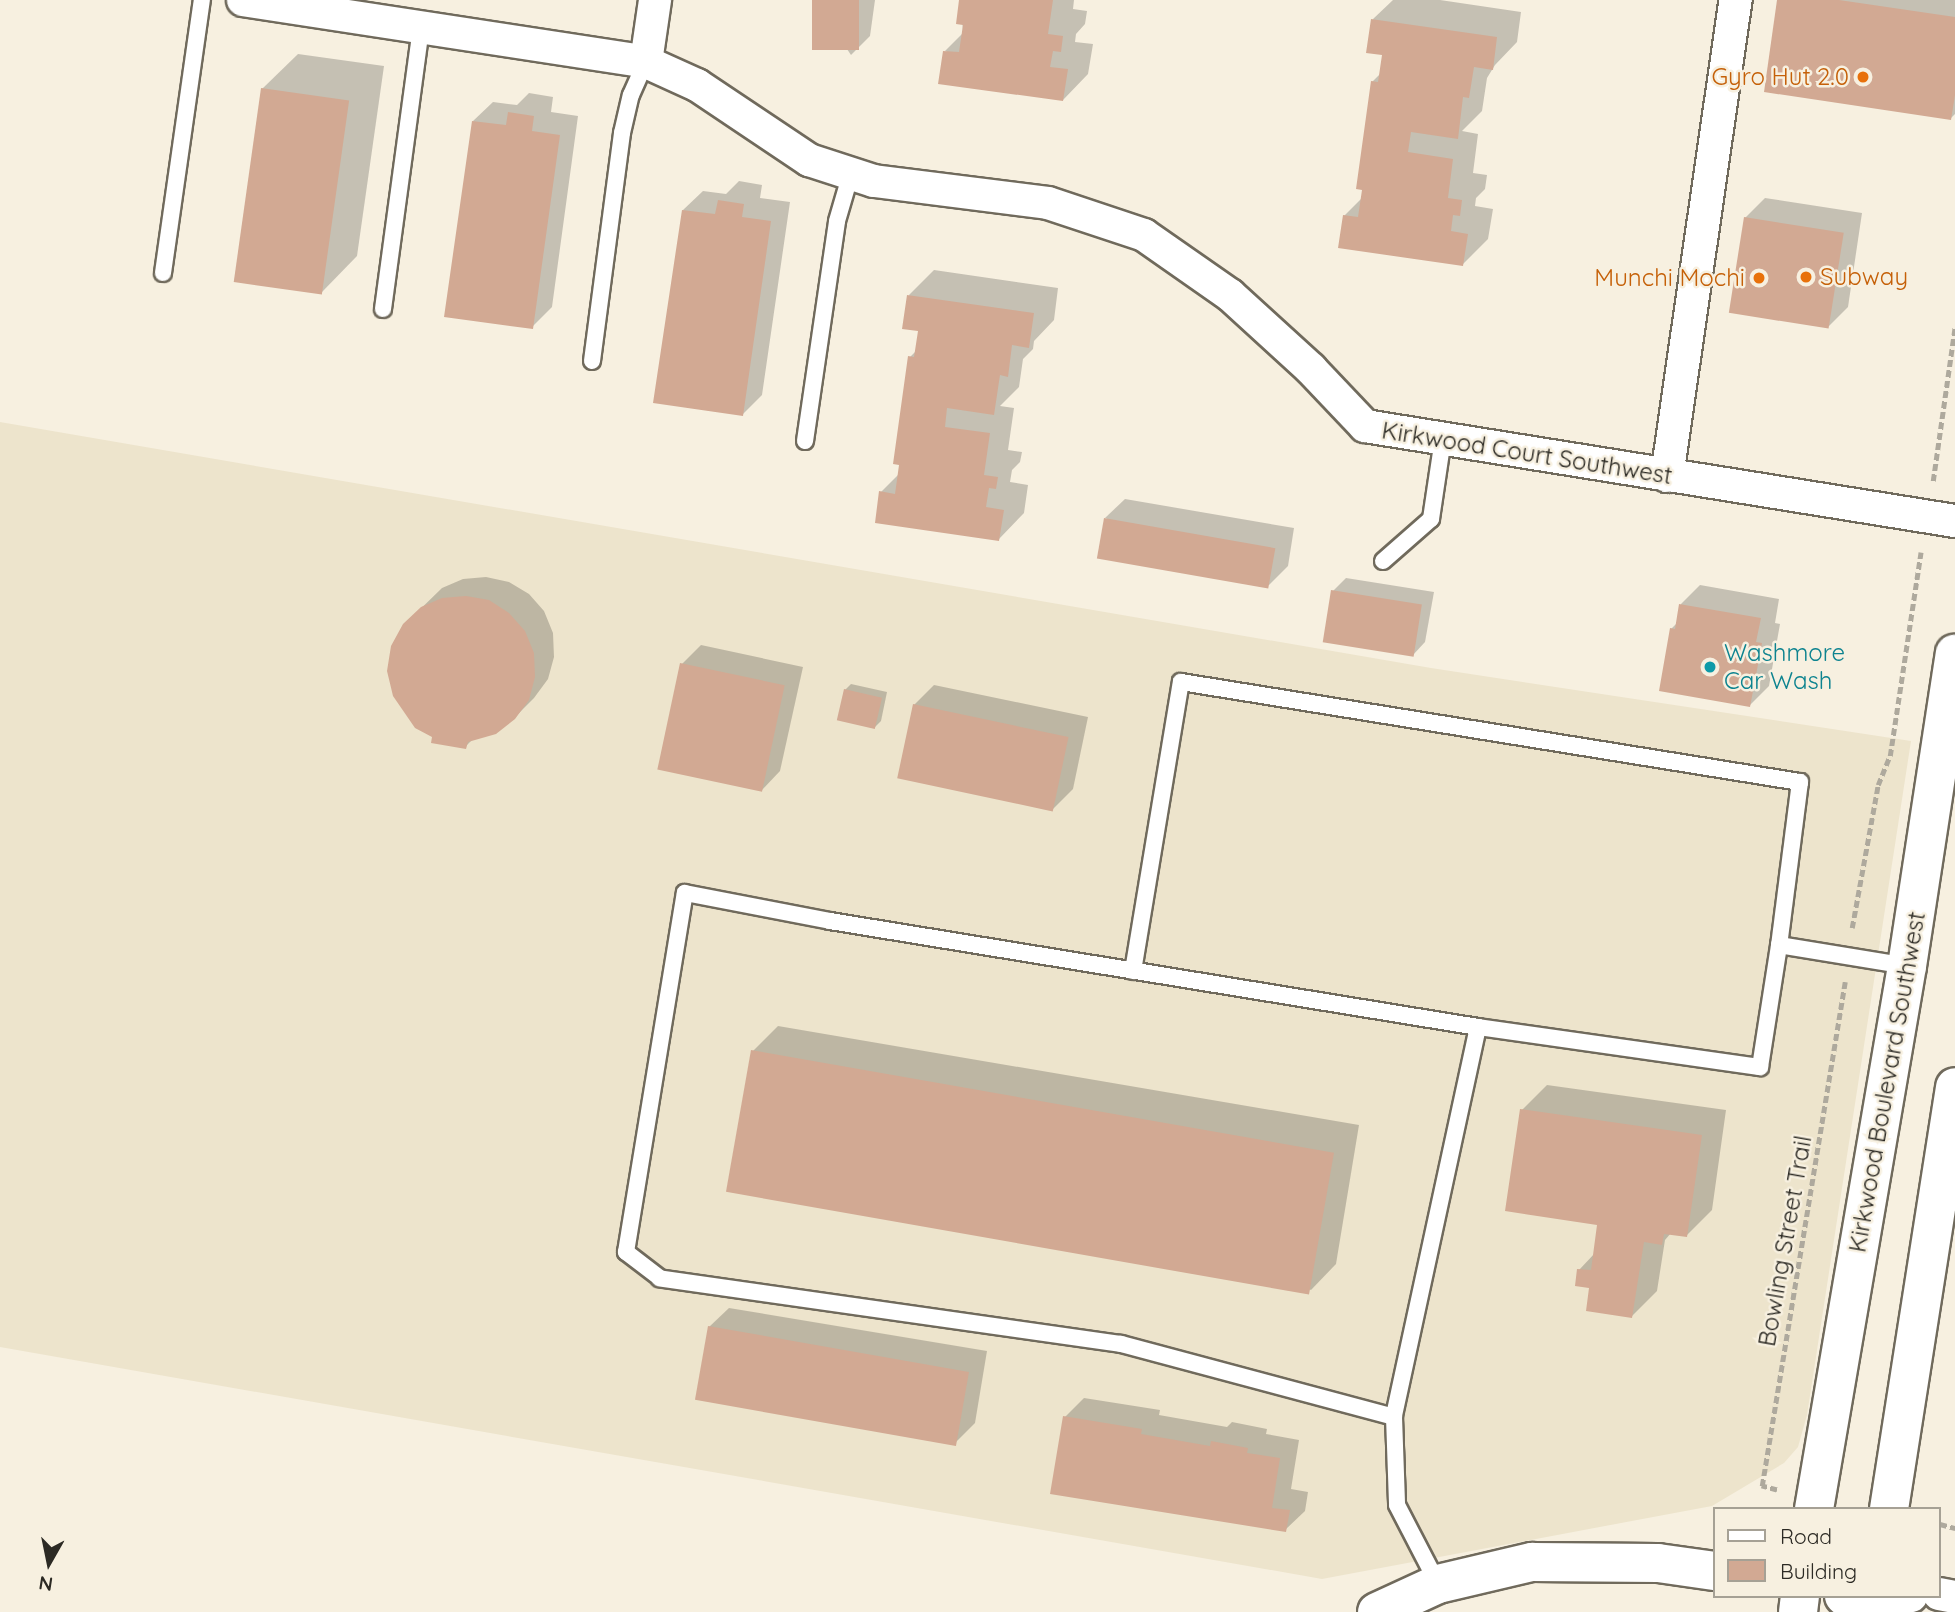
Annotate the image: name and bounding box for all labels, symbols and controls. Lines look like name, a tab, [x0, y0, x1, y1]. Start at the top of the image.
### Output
place label: Gyro Hut 2.0	[1711, 63, 1849, 91]
marker: Gyro Hut 2.0	[1855, 69, 1871, 85]
place label: Subway	[1820, 263, 1908, 291]
place label: Munchi Mochi	[1594, 264, 1745, 292]
marker: Subway	[1798, 269, 1814, 285]
marker: Munchi Mochi	[1751, 270, 1767, 286]
street label: Kirkwood Court Southwest	[1380, 416, 1674, 490]
place label: Washmore Car Wash	[1724, 639, 1845, 695]
marker: Washmore Car Wash	[1702, 659, 1718, 675]
street label: Kirkwood Boulevard Southwest	[1843, 909, 1931, 1255]
street label: Bowling Street Trail	[1752, 1133, 1818, 1349]
legend	[1714, 1507, 1941, 1598]
text: Road	[1780, 1523, 1832, 1549]
north arrow	[14, 1528, 84, 1598]
text: Building	[1780, 1558, 1857, 1584]
text: N	[37, 1571, 54, 1597]

